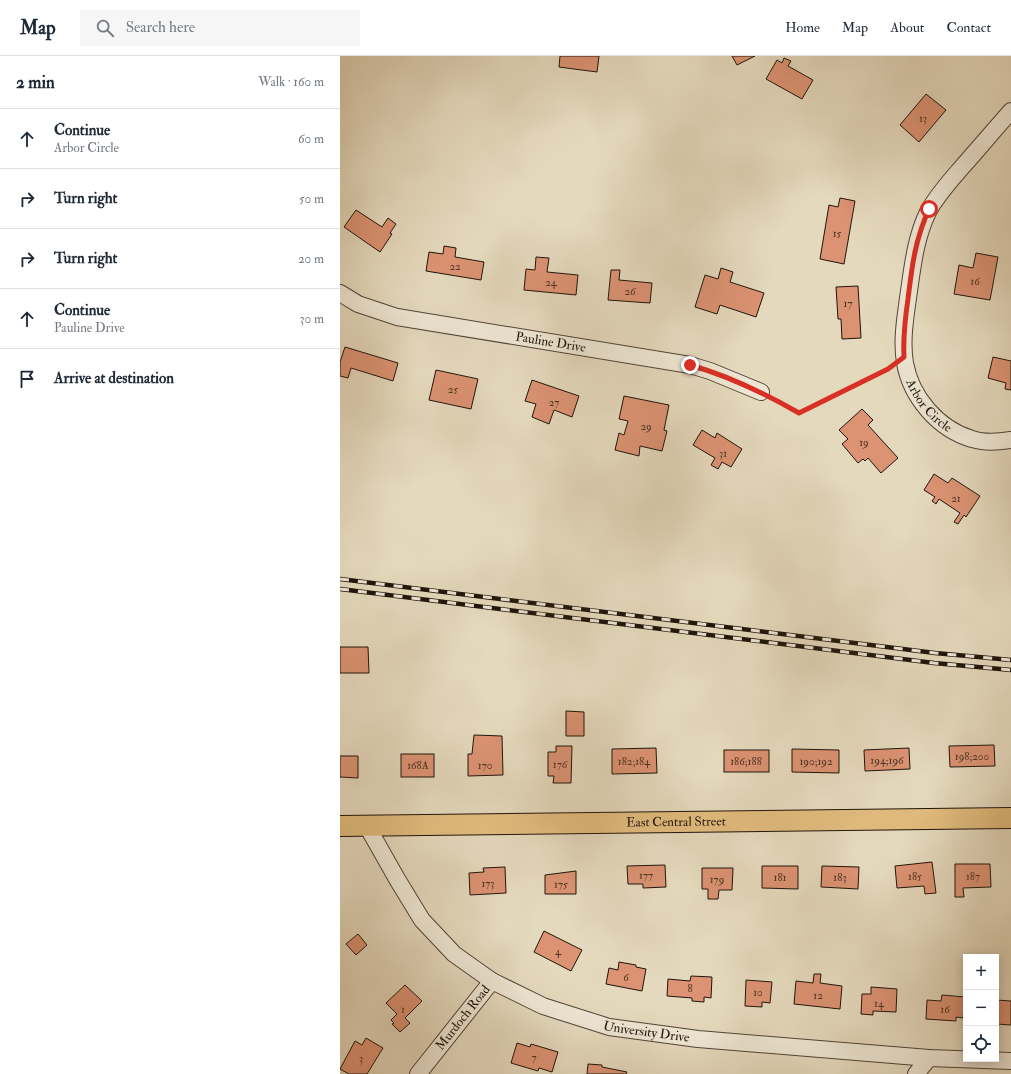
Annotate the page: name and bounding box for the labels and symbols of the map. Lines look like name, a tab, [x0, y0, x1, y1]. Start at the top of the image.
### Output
house number: 13	[919, 112, 927, 125]
route start	[920, 200, 938, 218]
house number: 15	[833, 227, 842, 240]
house number: 22	[449, 260, 461, 273]
house number: 16	[970, 275, 981, 288]
house number: 24	[545, 276, 558, 289]
house number: 26	[624, 285, 637, 298]
house number: 17	[844, 297, 852, 310]
street label: Pauline Drive	[514, 329, 588, 356]
route end	[681, 356, 699, 374]
street label: Arbor Circle	[902, 376, 955, 436]
house number: 25	[448, 383, 458, 396]
house number: 27	[549, 396, 559, 409]
house number: 29	[640, 420, 652, 433]
house number: 19	[859, 436, 869, 449]
house number: 31	[719, 447, 727, 460]
house number: 21	[951, 492, 961, 505]
house number: 198;200	[955, 750, 990, 763]
house number: 194;196	[870, 754, 905, 767]
house number: 182;184	[618, 755, 651, 768]
house number: 186;188	[730, 755, 762, 768]
house number: 190;192	[799, 755, 833, 768]
house number: 176	[553, 758, 569, 771]
house number: 168A	[407, 759, 429, 772]
house number: 170	[478, 759, 493, 772]
street label: East Central Street	[626, 813, 726, 831]
house number: 177	[639, 869, 653, 882]
house number: 185	[908, 870, 922, 883]
house number: 187	[966, 870, 980, 883]
house number: 181	[773, 871, 787, 884]
house number: 183	[833, 871, 847, 884]
house number: 179	[710, 873, 724, 886]
house number: 173	[481, 877, 495, 890]
house number: 175	[554, 878, 568, 891]
house number: 4	[555, 945, 562, 958]
house number: 6	[623, 971, 630, 984]
street label: Murdoch Road	[432, 981, 494, 1053]
house number: 8	[687, 982, 693, 995]
house number: 10	[753, 986, 763, 999]
house number: 12	[813, 989, 823, 1002]
house number: 14	[874, 997, 885, 1010]
house number: 1	[401, 1003, 405, 1016]
house number: 16	[940, 1003, 951, 1016]
street label: University Drive	[601, 1018, 691, 1046]
house number: 7	[531, 1051, 537, 1064]
house number: 3	[359, 1052, 363, 1065]

